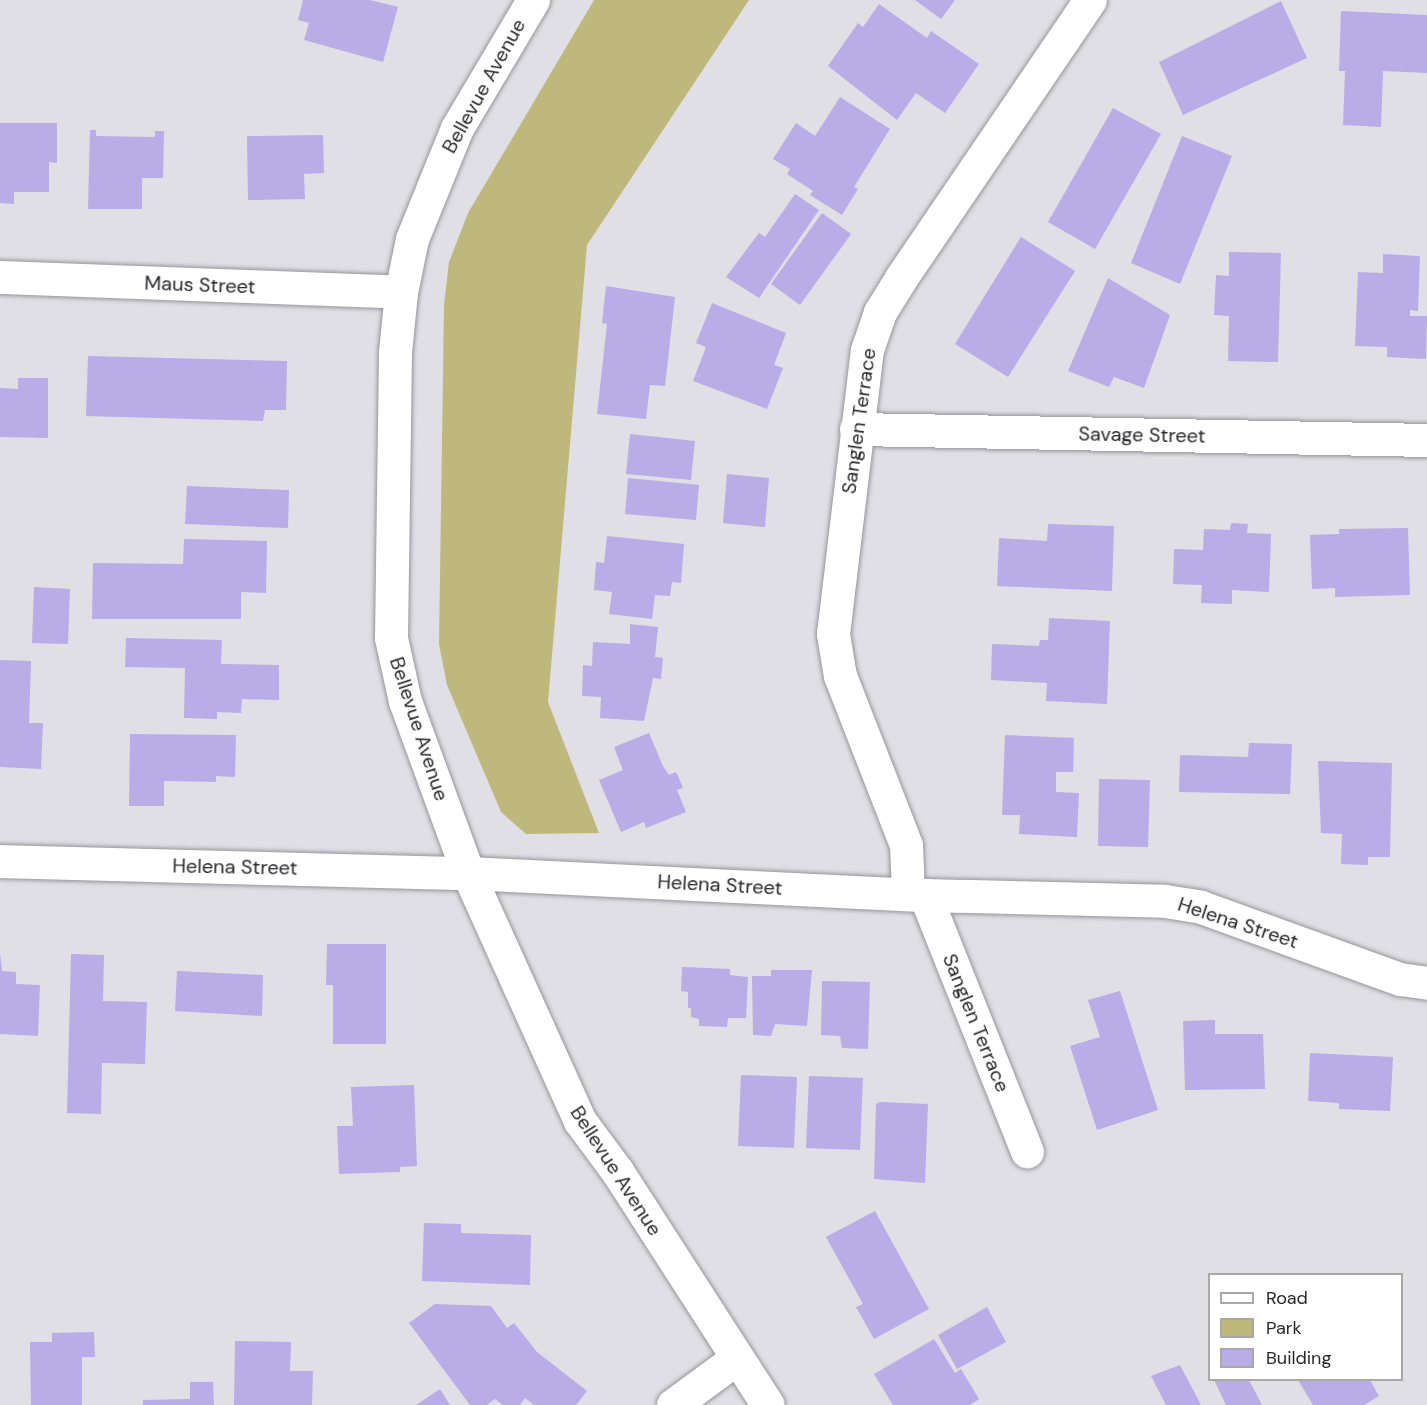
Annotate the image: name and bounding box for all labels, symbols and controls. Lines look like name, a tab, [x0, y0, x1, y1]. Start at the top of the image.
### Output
street label: Bellevue Avenue	[437, 15, 531, 157]
street label: Maus Street	[144, 271, 256, 299]
street label: Sanglen Terrace	[837, 347, 881, 495]
street label: Savage Street	[1078, 422, 1206, 448]
street label: Bellevue Avenue	[384, 654, 454, 804]
street label: Helena Street	[172, 854, 298, 880]
street label: Helena Street	[657, 870, 783, 900]
street label: Helena Street	[1175, 892, 1301, 954]
street label: Sanglen Terrace	[937, 950, 1015, 1096]
street label: Bellevue Avenue	[565, 1102, 667, 1240]
legend	[1208, 1273, 1403, 1381]
text: Road	[1266, 1286, 1308, 1310]
text: Park	[1266, 1316, 1302, 1340]
text: Building	[1266, 1346, 1331, 1370]

